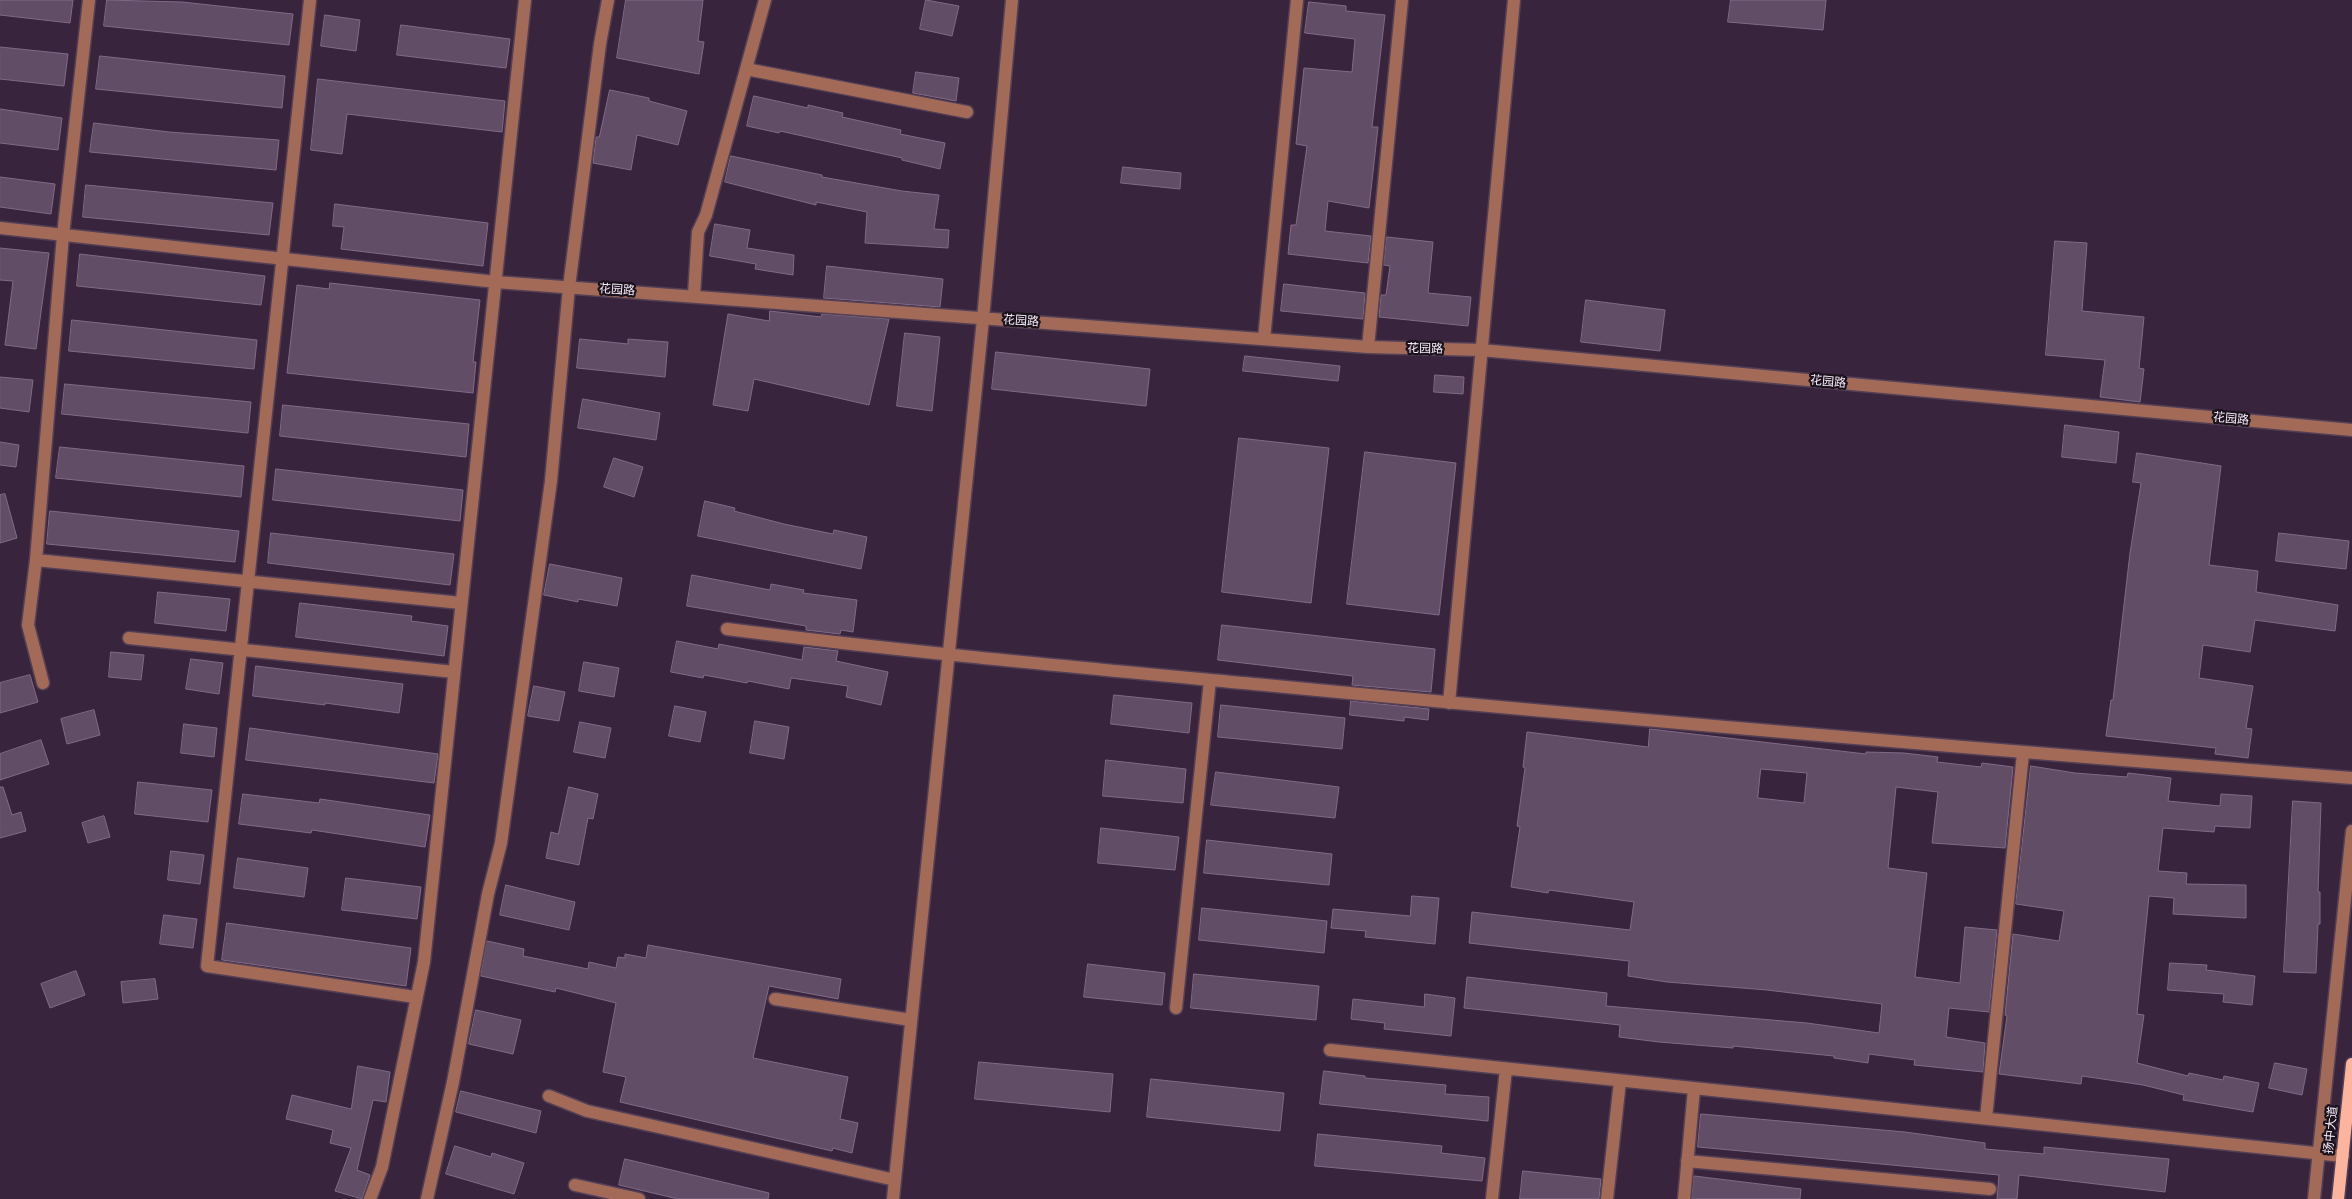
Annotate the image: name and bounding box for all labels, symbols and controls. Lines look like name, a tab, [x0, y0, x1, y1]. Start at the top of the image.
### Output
street label: 花园路	[599, 282, 635, 298]
street label: 花园路	[1003, 313, 1039, 329]
street label: 花园路	[1407, 341, 1443, 357]
street label: 花园路	[1809, 373, 1847, 391]
street label: 花园路	[2212, 410, 2250, 428]
street label: 扬中大道	[2321, 1105, 2341, 1155]

